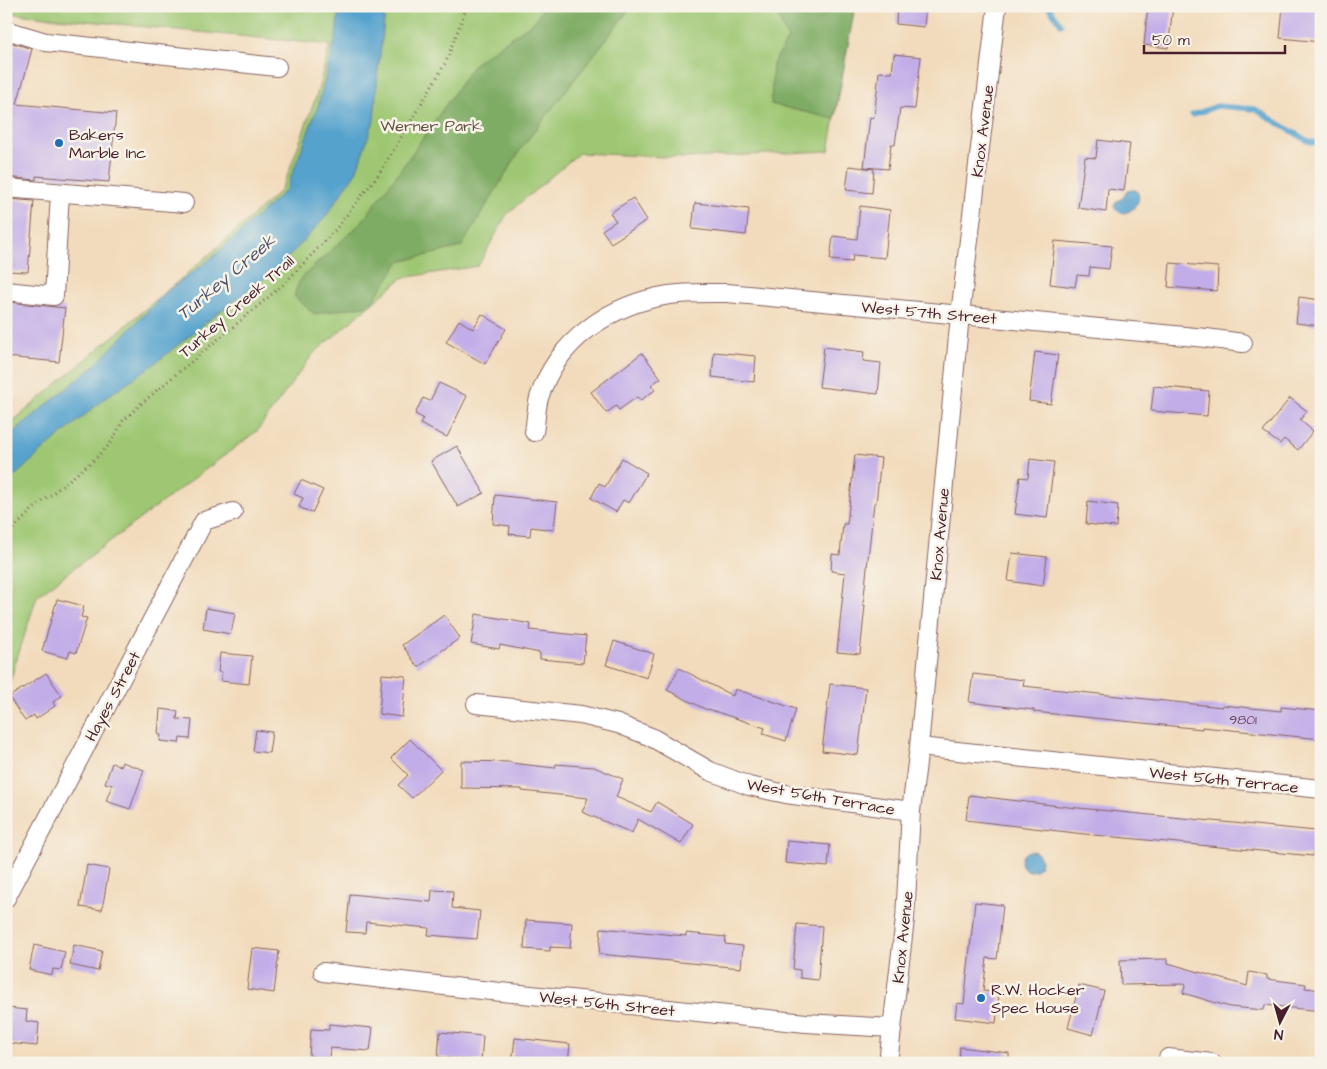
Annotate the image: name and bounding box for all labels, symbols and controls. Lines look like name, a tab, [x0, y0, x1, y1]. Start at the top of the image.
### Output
scale bar	[1144, 22, 1286, 54]
text: 50 m	[1152, 30, 1190, 51]
street label: Knox Avenue	[966, 83, 1000, 178]
park label: Werner Park	[380, 115, 482, 137]
place label: Bakers Marble Inc	[69, 124, 146, 164]
marker: Bakers Marble Inc	[53, 137, 65, 149]
water label: Turkey Creek	[172, 228, 282, 327]
street label: Turkey Creek Trail	[174, 251, 300, 364]
street label: West 57th Street	[860, 296, 998, 330]
street label: Knox Avenue	[925, 487, 955, 581]
street label: Hayes Street	[80, 647, 147, 746]
house number: 9801	[1229, 710, 1257, 730]
street label: West 56th Terrace	[1148, 761, 1300, 799]
street label: West 56th Terrace	[745, 773, 897, 821]
street label: Knox Avenue	[887, 890, 919, 984]
place label: R.W. Hocker Spec House	[991, 979, 1085, 1019]
street label: West 56th Street	[538, 986, 676, 1022]
marker: R.W. Hocker Spec House	[975, 992, 987, 1004]
north arrow	[1254, 996, 1304, 1046]
text: N	[1273, 1024, 1284, 1044]

